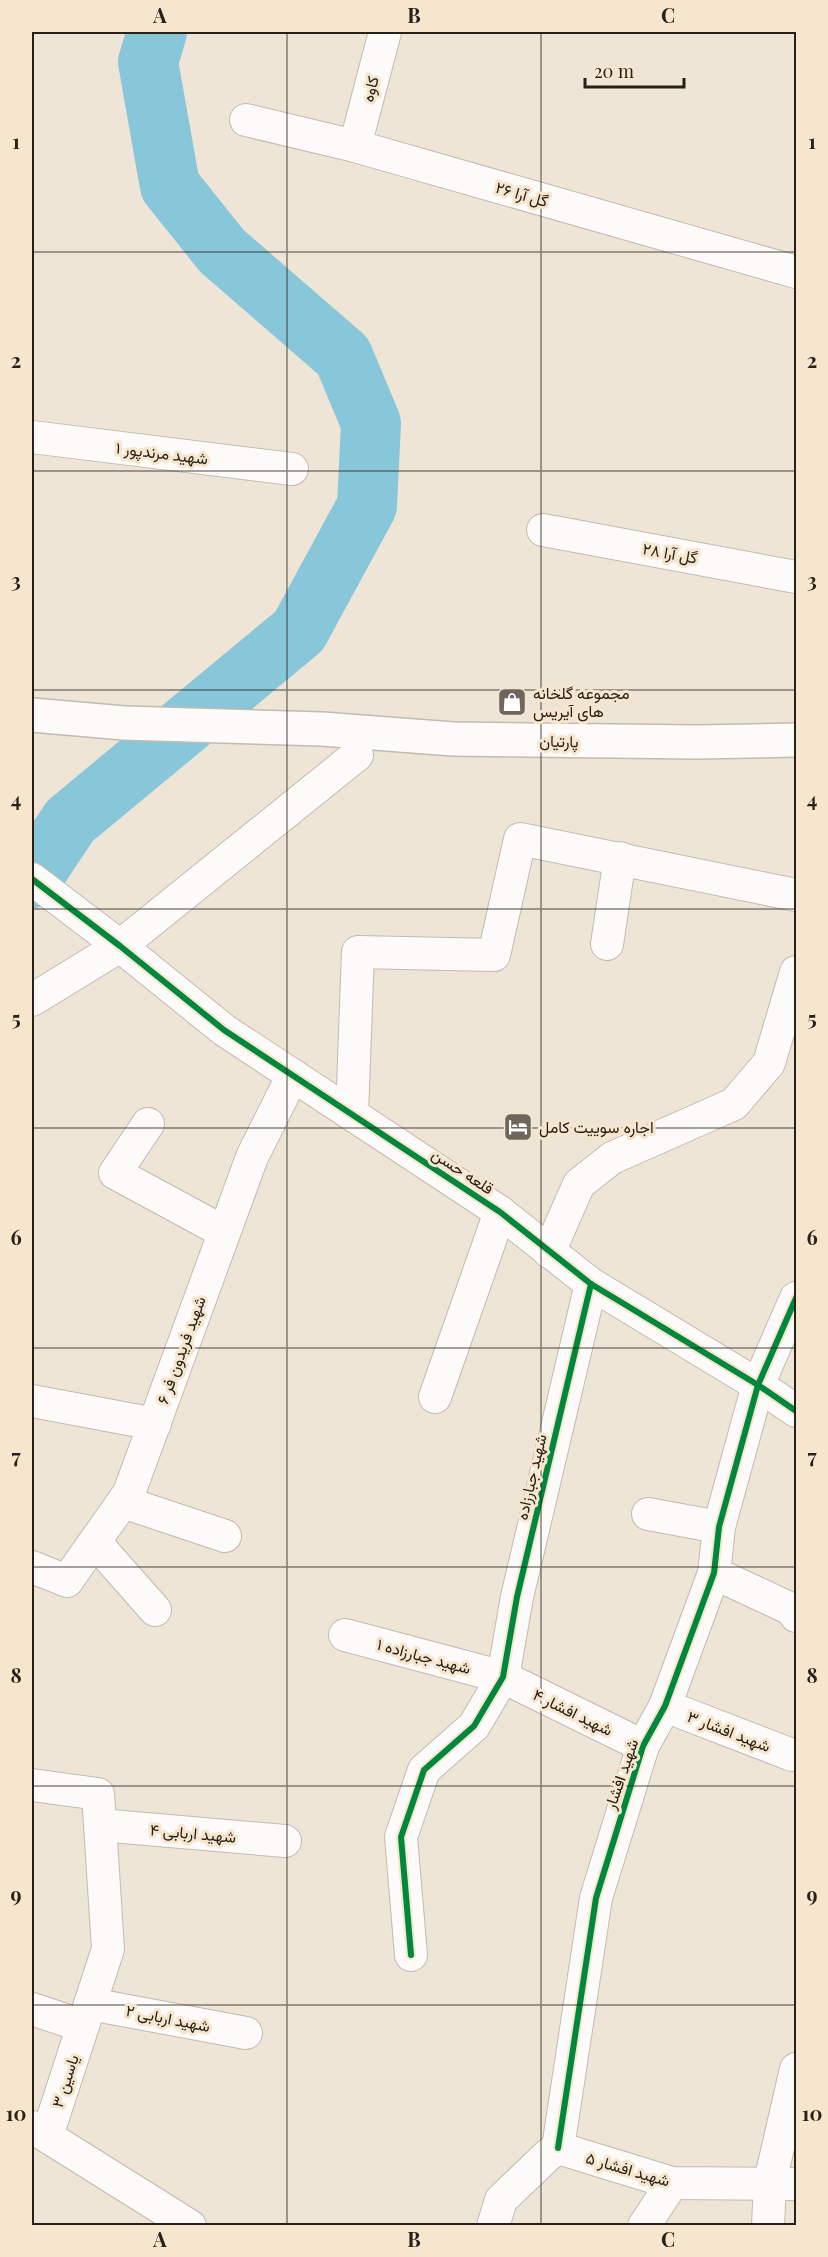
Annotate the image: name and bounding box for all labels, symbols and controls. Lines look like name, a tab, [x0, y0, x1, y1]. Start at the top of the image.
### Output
text: A	[152, 1, 167, 28]
text: B	[407, 1, 421, 28]
text: C	[661, 1, 675, 28]
scale bar	[585, 51, 684, 89]
text: 20 m	[594, 59, 634, 83]
street label: کاوه	[356, 74, 384, 104]
text: 1	[12, 127, 20, 154]
text: 1	[808, 127, 816, 154]
street label: ۲۶ گل آرا	[493, 176, 551, 212]
text: 2	[11, 346, 21, 373]
text: 2	[807, 346, 817, 373]
street label: شهید مرندپور ۱	[115, 436, 209, 471]
street label: ۲۸ گل آرا	[641, 537, 699, 569]
text: 3	[11, 566, 21, 593]
text: 3	[807, 566, 817, 593]
place label: مجموعه گلخانه های آیریس	[533, 682, 630, 722]
shop icon: مجموعه گلخانه های آیریس	[496, 686, 528, 718]
street label: پارتیان	[539, 730, 579, 753]
text: 4	[11, 785, 21, 812]
text: 4	[807, 785, 817, 812]
text: 5	[11, 1004, 21, 1031]
text: 5	[807, 1004, 817, 1031]
hotel icon: اجاره سوییت کامل	[502, 1111, 534, 1143]
place label: اجاره سوییت کامل	[539, 1116, 654, 1138]
street label: قلعه حسن	[428, 1143, 498, 1199]
text: 6	[10, 1223, 22, 1250]
text: 6	[806, 1223, 818, 1250]
street label: شهید فریدون فر ۶	[151, 1293, 211, 1407]
street label: شهید جبارزاده	[510, 1432, 552, 1522]
text: 7	[11, 1442, 21, 1469]
text: 7	[807, 1442, 817, 1469]
street label: ۱ شهید جبارزاده	[375, 1633, 473, 1679]
text: 8	[10, 1661, 22, 1688]
text: 8	[806, 1661, 818, 1688]
street label: ۴ شهید افشار	[529, 1683, 617, 1741]
street label: ۳ شهید افشار	[684, 1705, 774, 1757]
street label: شهید افشار	[598, 1736, 643, 1813]
street label: شهید اربابی ۴	[149, 1818, 237, 1848]
text: 9	[10, 1880, 22, 1907]
text: 9	[806, 1880, 818, 1907]
street label: شهید اربابی ۲	[124, 1999, 212, 2037]
street label: یاسین ۳	[46, 2052, 84, 2110]
text: 10	[6, 2099, 26, 2126]
text: 10	[802, 2099, 822, 2126]
street label: ۵ شهید افشار	[583, 2147, 673, 2191]
text: A	[152, 2225, 167, 2252]
text: B	[407, 2225, 421, 2252]
text: C	[661, 2225, 675, 2252]

